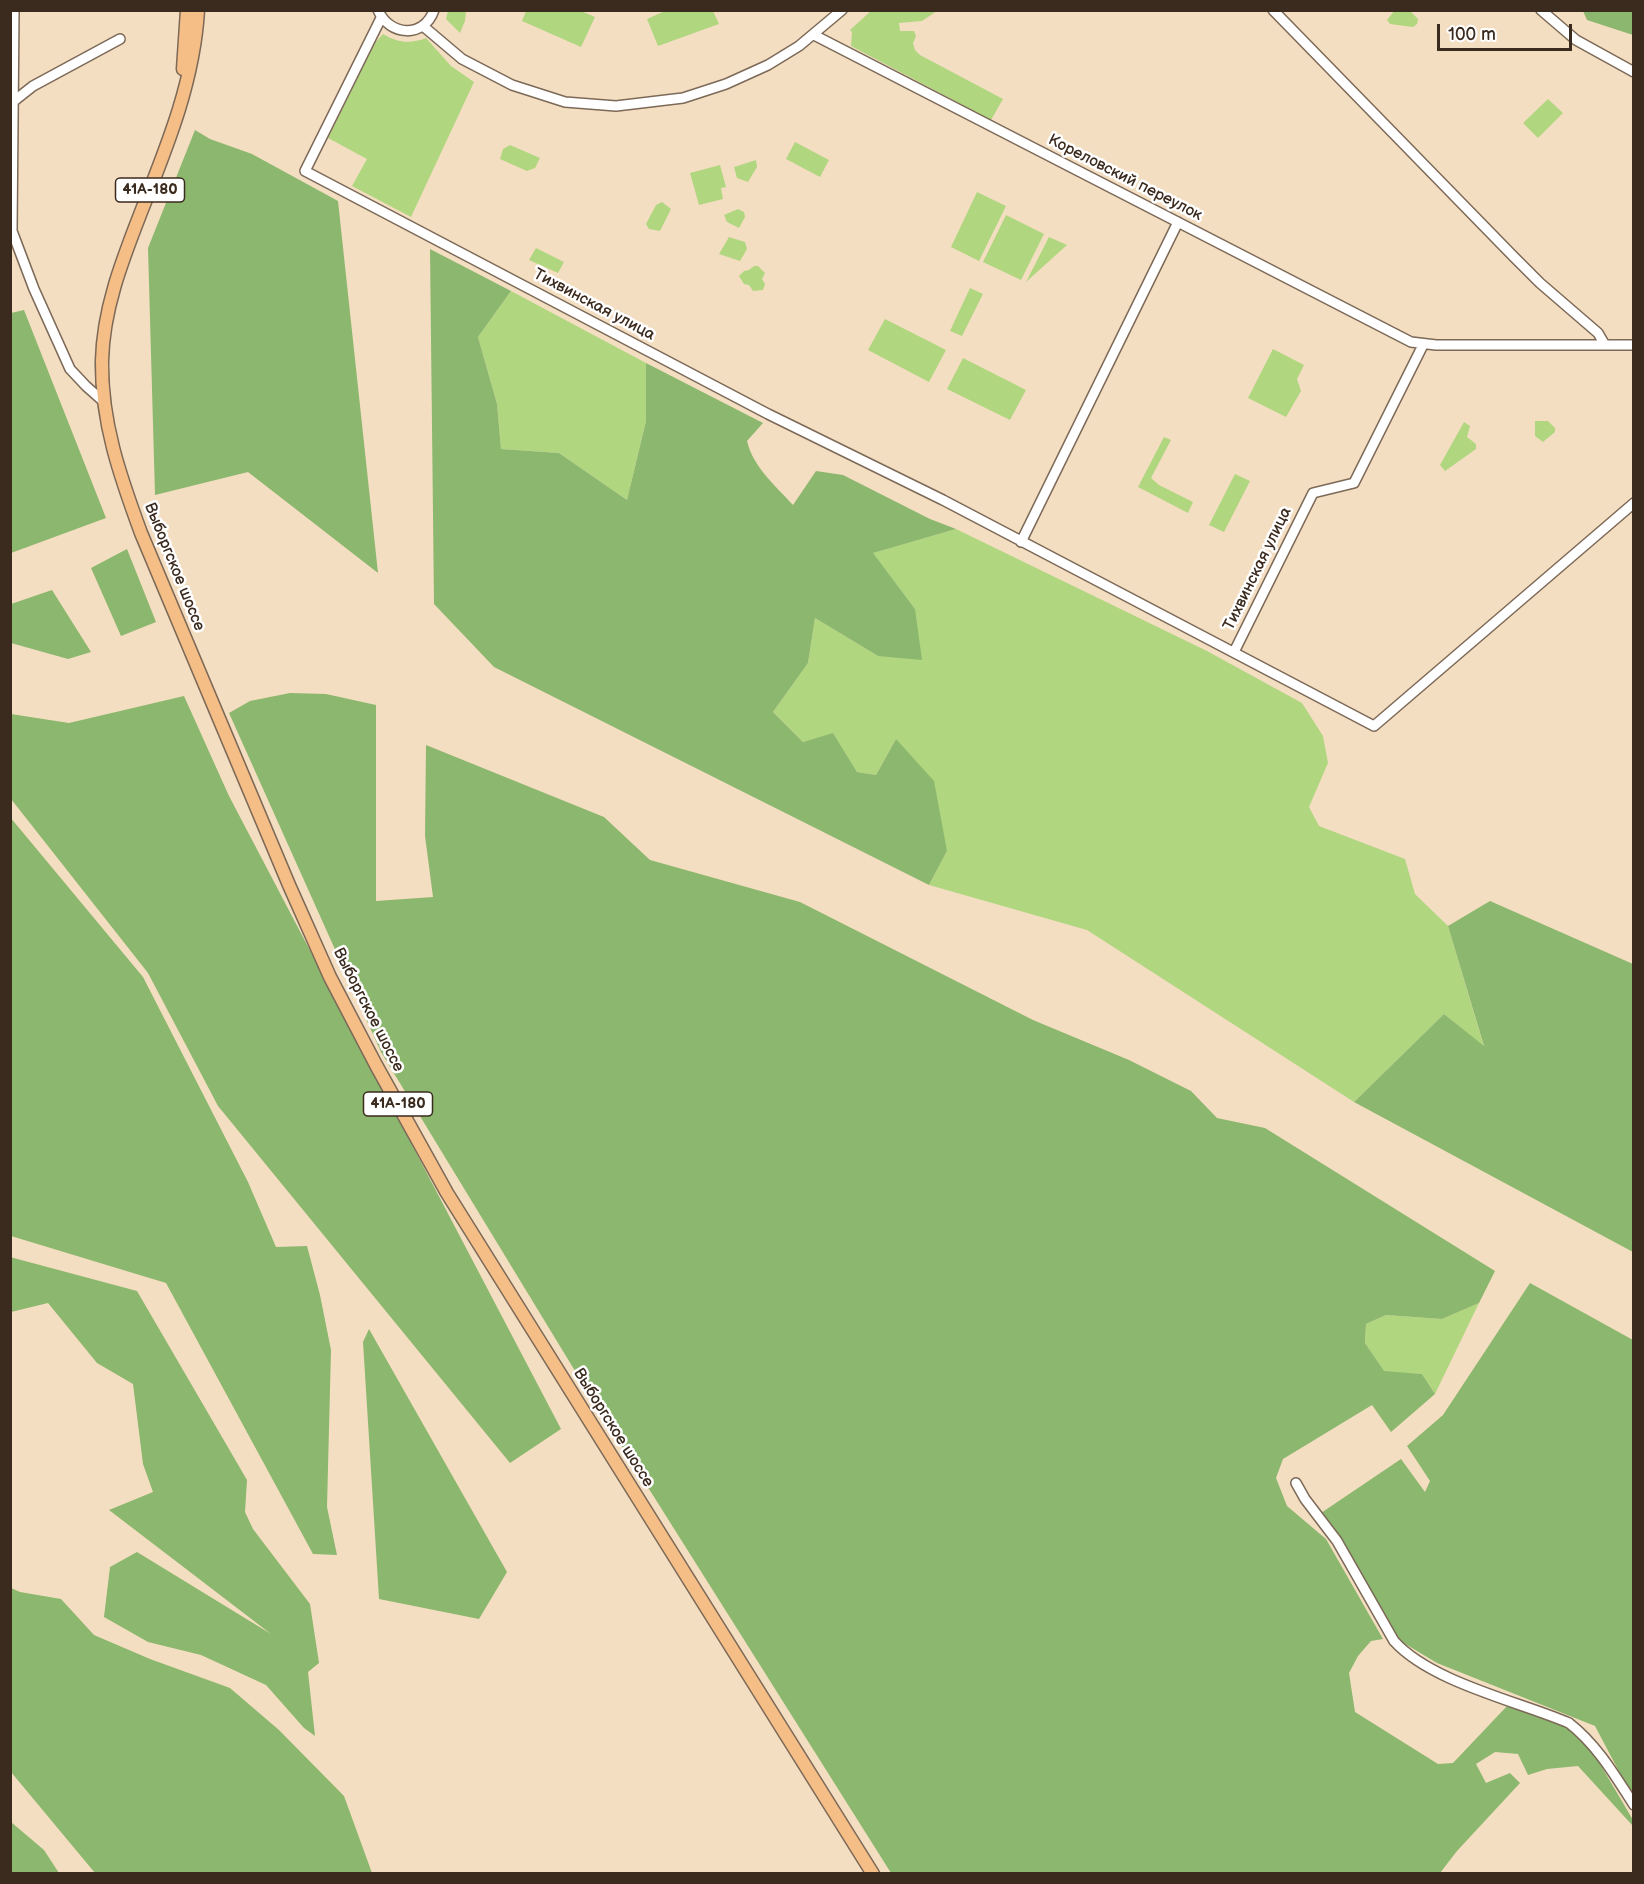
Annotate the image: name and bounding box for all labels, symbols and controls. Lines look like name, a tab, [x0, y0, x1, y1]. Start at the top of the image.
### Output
scale bar	[1440, 12, 1575, 50]
text: 100 m	[1448, 24, 1496, 45]
street label: Кореловский переулок	[1045, 131, 1205, 225]
road number: 41А-180	[116, 178, 184, 202]
street label: Тихвинская улица	[530, 265, 658, 345]
street label: Выборгское шоссе	[140, 500, 208, 634]
street label: Тихвинская улица	[1220, 504, 1296, 634]
street label: Выборгское шоссе	[328, 945, 408, 1075]
road number: 41А-180	[364, 1092, 432, 1116]
street label: Выборгское шоссе	[569, 1365, 657, 1491]

